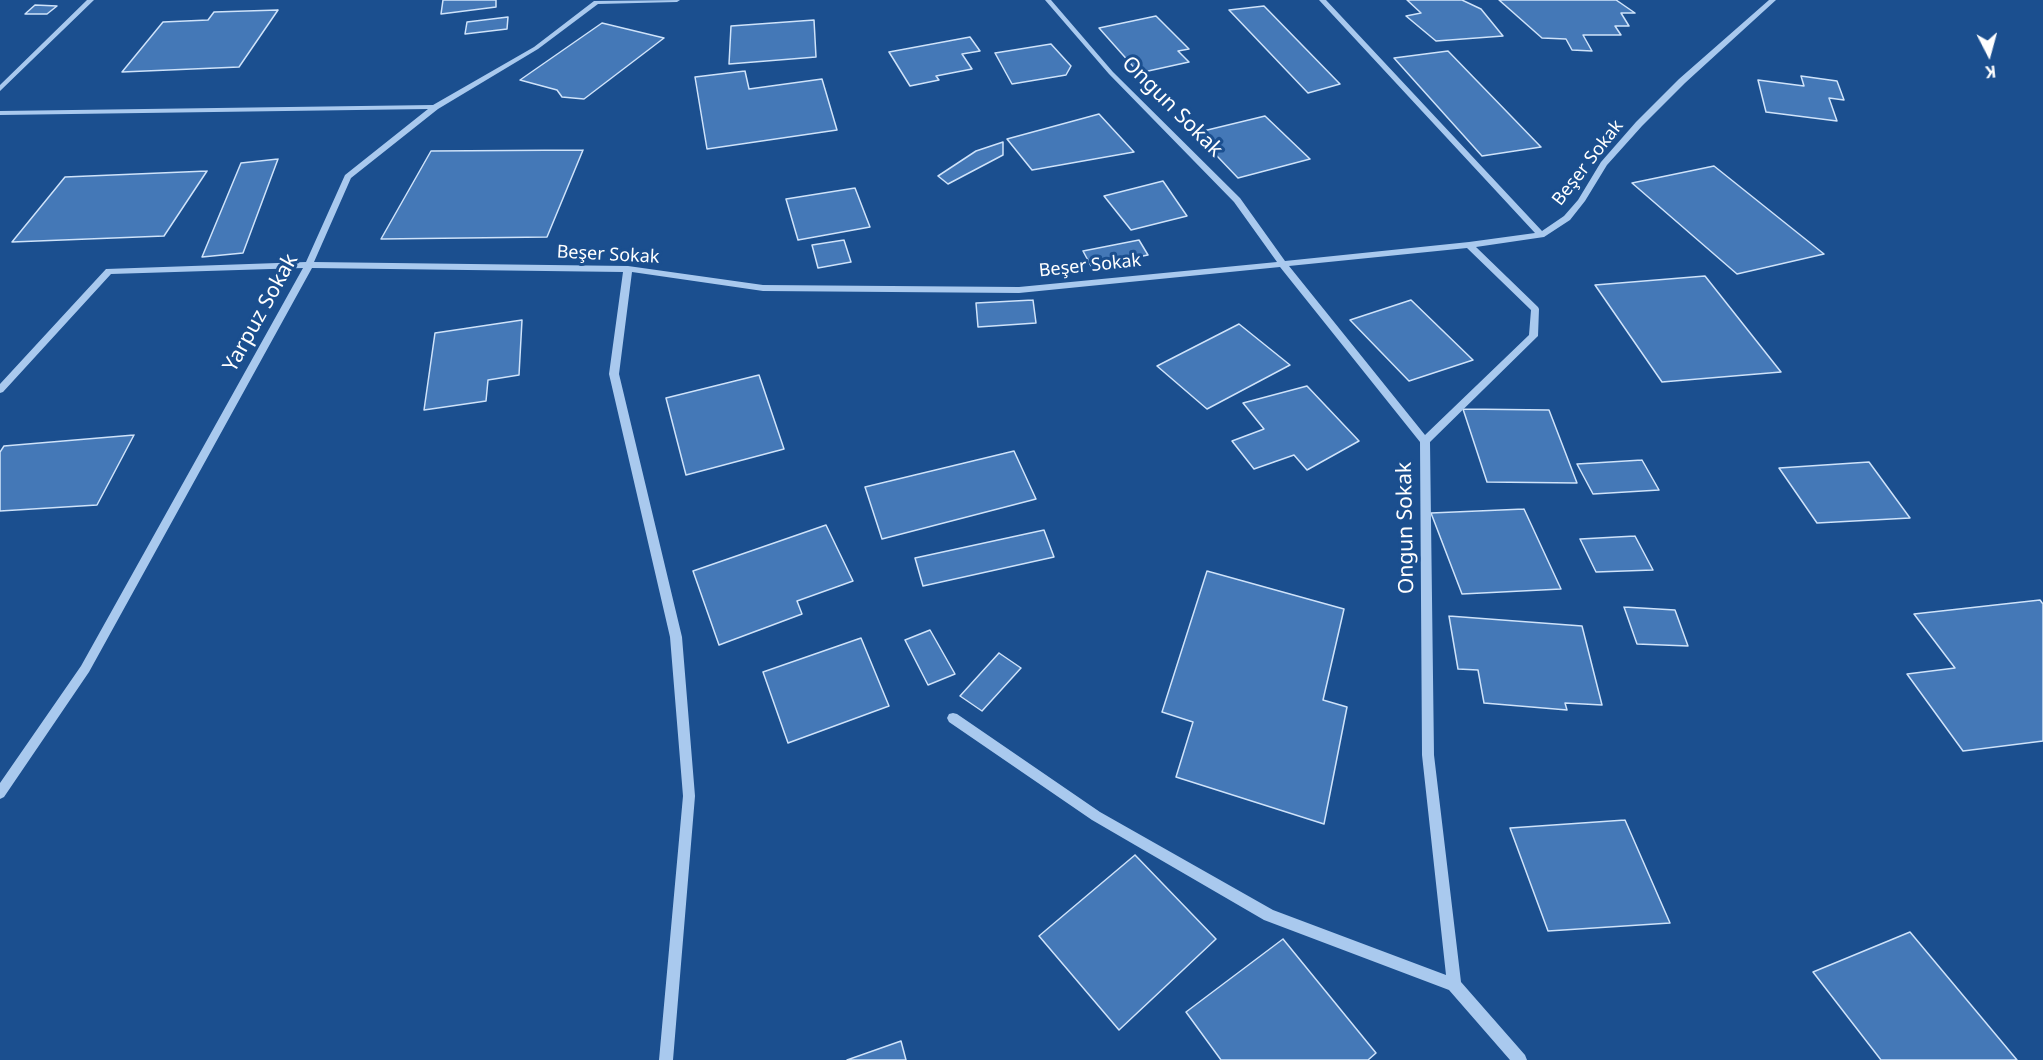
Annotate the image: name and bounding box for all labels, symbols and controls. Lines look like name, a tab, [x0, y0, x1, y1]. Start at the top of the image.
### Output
north arrow	[1959, 24, 2019, 84]
street label: Ongun Sokak	[1116, 51, 1228, 163]
text: K	[1984, 60, 1997, 83]
street label: Beşer Sokak	[1548, 116, 1628, 210]
street label: Beşer Sokak	[556, 242, 660, 268]
street label: Yarpuz Sokak	[218, 250, 304, 376]
street label: Beşer Sokak	[1038, 250, 1142, 282]
street label: Ongun Sokak	[1392, 462, 1420, 594]

